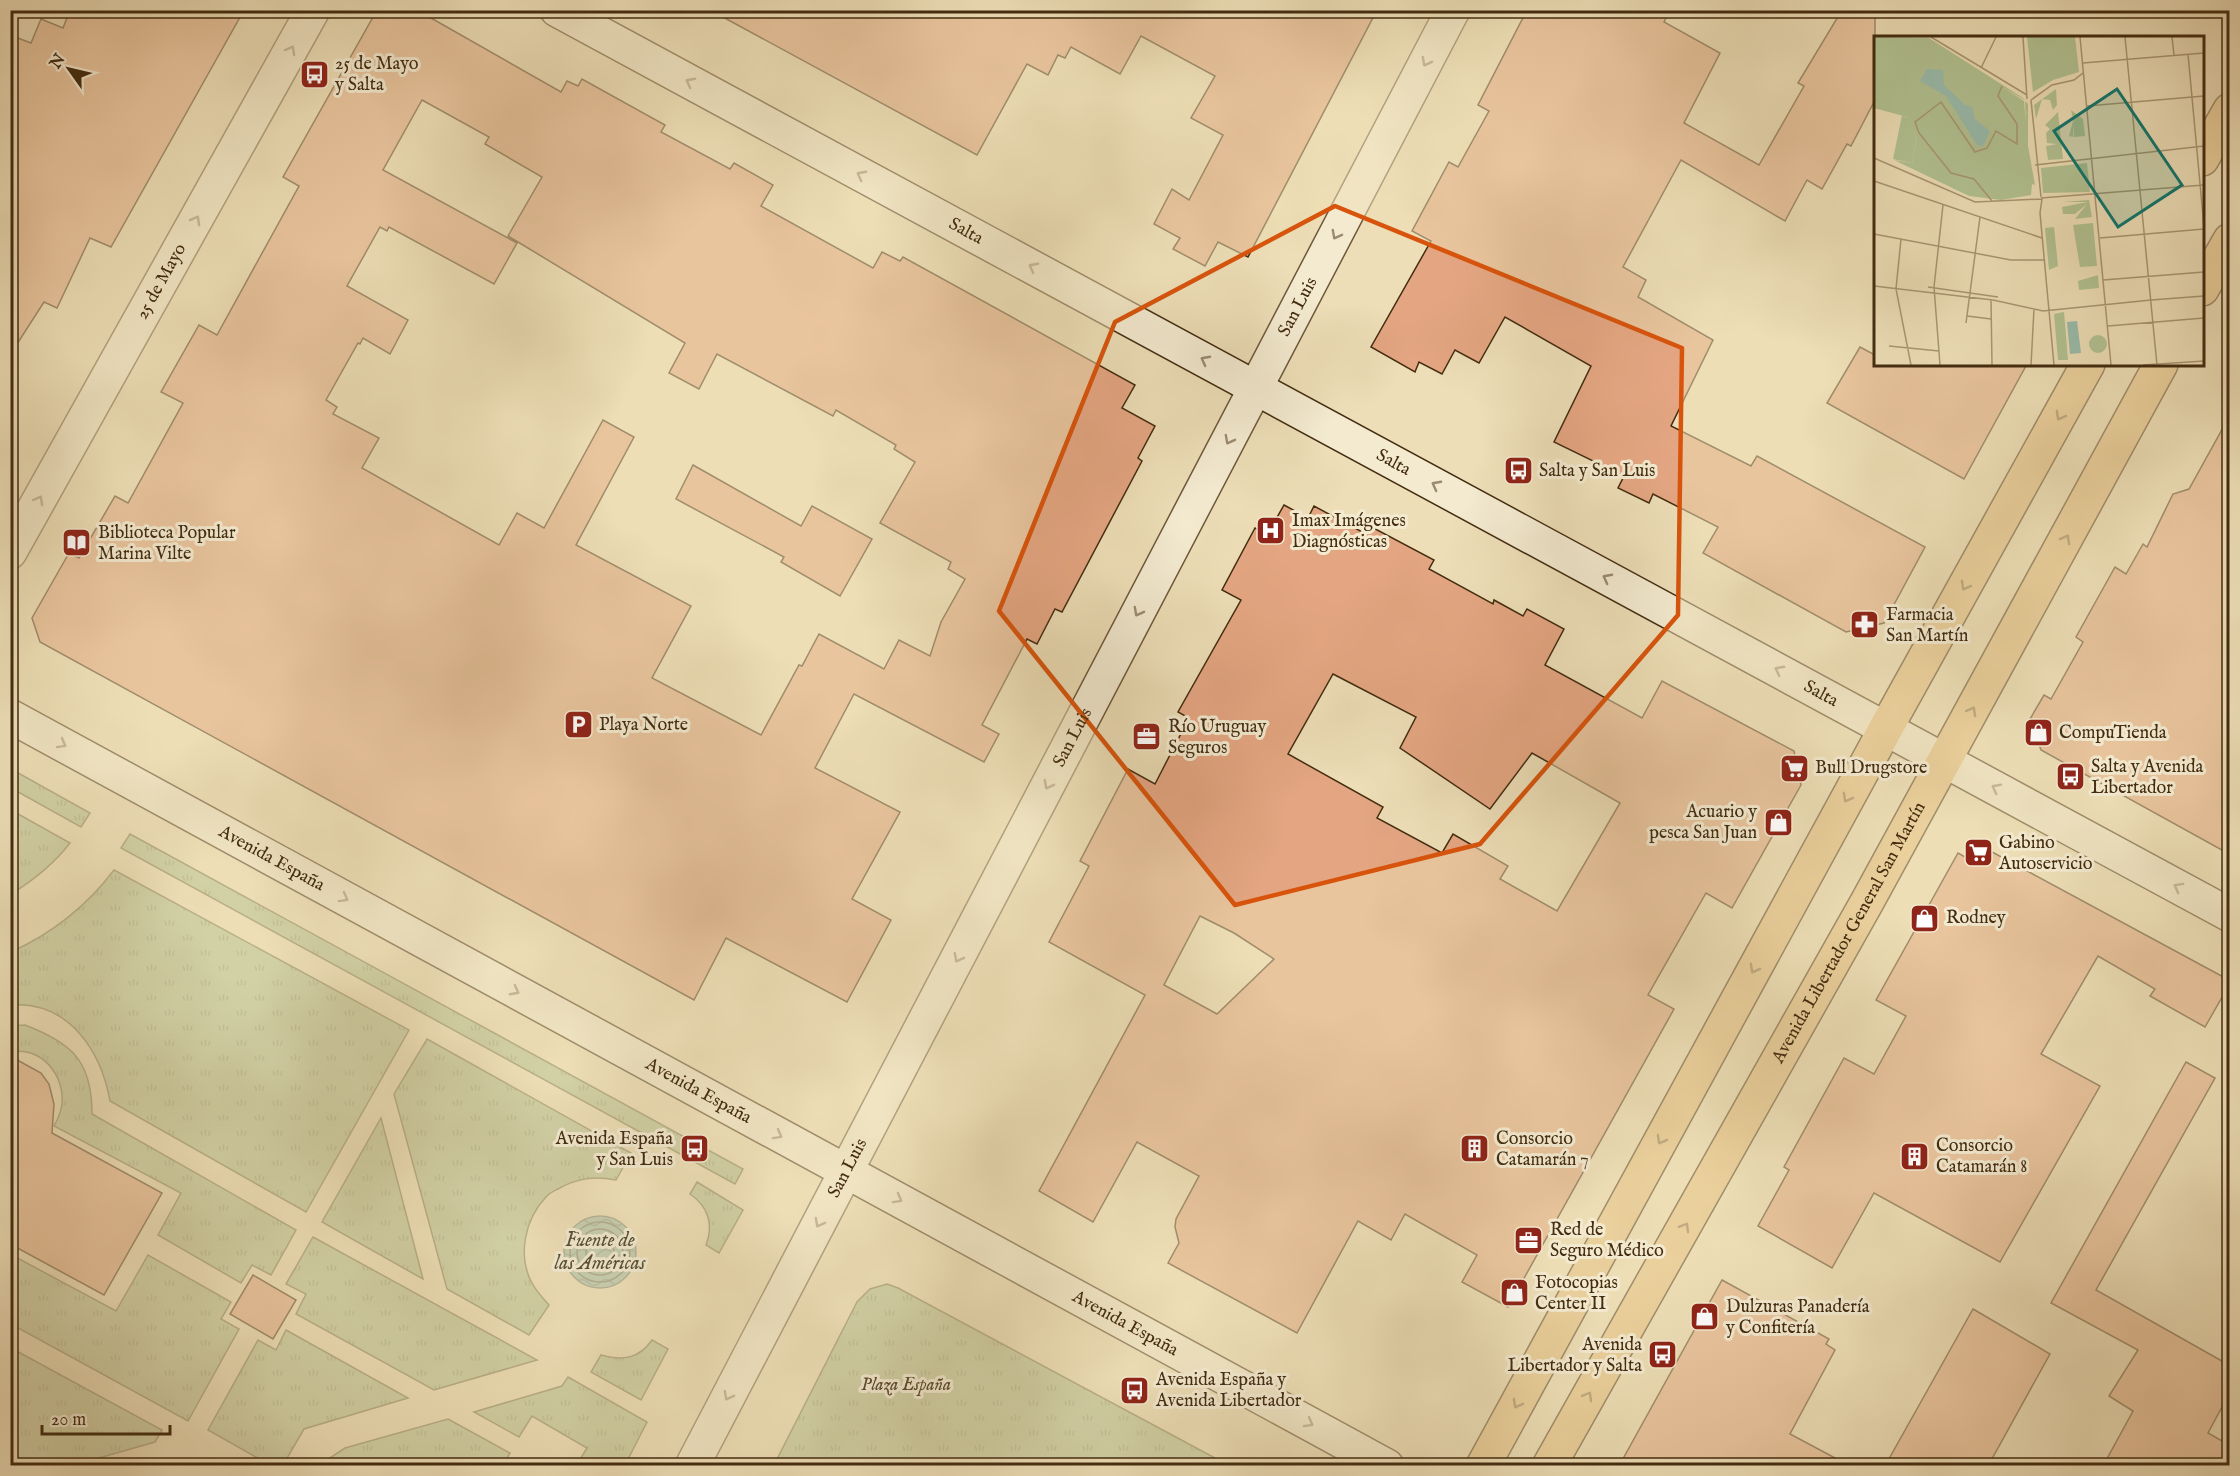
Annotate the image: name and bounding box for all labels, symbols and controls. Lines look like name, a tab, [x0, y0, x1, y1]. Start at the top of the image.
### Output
inset map	[1874, 36, 2204, 366]
north arrow	[39, 39, 99, 99]
one-way arrow	[284, 46, 295, 56]
text: N	[46, 50, 70, 74]
place label: 25 de Mayo y Salta	[334, 53, 419, 97]
one-way arrow	[1422, 56, 1433, 67]
bus stop icon: 25 de Mayo y Salta	[298, 58, 330, 90]
one-way arrow	[686, 78, 696, 89]
one-way arrow	[857, 171, 868, 182]
street label: Salta	[945, 213, 987, 250]
one-way arrow	[188, 216, 200, 226]
one-way arrow	[1332, 229, 1343, 240]
street label: 25 de Mayo	[131, 239, 192, 323]
one-way arrow	[1029, 263, 1039, 274]
street label: San Luis	[1273, 273, 1323, 340]
one-way arrow	[1200, 356, 1211, 367]
one-way arrow	[2056, 409, 2067, 420]
one-way arrow	[1225, 433, 1236, 444]
street label: Salta	[1372, 444, 1415, 481]
bus stop icon: Salta y San Luis	[1502, 455, 1534, 487]
place label: Salta y San Luis	[1539, 460, 1655, 483]
one-way arrow	[1431, 481, 1442, 492]
one-way arrow	[32, 496, 43, 507]
place label: Imax Imágenes Diagnósticas	[1292, 510, 1406, 554]
hospital icon: Imax Imágenes Diagnósticas	[1255, 515, 1287, 547]
place label: Biblioteca Popular Marina Vilte	[98, 522, 236, 566]
library icon: Biblioteca Popular Marina Vilte	[61, 527, 93, 559]
one-way arrow	[2059, 535, 2070, 546]
one-way arrow	[1603, 574, 1613, 585]
one-way arrow	[1961, 580, 1972, 590]
place label: Farmacia San Martín	[1886, 604, 1969, 648]
one-way arrow	[1134, 606, 1146, 617]
pharmacy icon: Farmacia San Martín	[1849, 609, 1881, 641]
one-way arrow	[1774, 666, 1785, 678]
street label: Salta	[1800, 675, 1842, 712]
street label: San Luis	[1048, 704, 1098, 771]
one-way arrow	[1965, 706, 1976, 717]
parking icon: Playa Norte	[562, 709, 594, 741]
place label: Playa Norte	[599, 714, 688, 737]
place label: Río Uruguay Seguros	[1168, 716, 1266, 760]
shop icon: CompuTienda	[2022, 717, 2054, 749]
office icon: Río Uruguay Seguros	[1131, 721, 1163, 753]
place label: CompuTienda	[2059, 722, 2167, 745]
one-way arrow	[56, 737, 66, 748]
supermarket icon: Bull Drugstore	[1778, 752, 1810, 784]
place label: Salta y Avenida Libertador	[2091, 756, 2203, 800]
place label: Bull Drugstore	[1815, 757, 1927, 780]
bus stop icon: Salta y Avenida Libertador	[2054, 761, 2086, 793]
one-way arrow	[1044, 779, 1055, 789]
one-way arrow	[1991, 784, 2002, 796]
one-way arrow	[1843, 792, 1854, 802]
street label: Avenida Libertador General San Martín	[1766, 798, 1931, 1068]
place label: Acuario y pesca San Juan	[1649, 801, 1757, 845]
shop icon: Acuario y pesca San Juan	[1762, 806, 1794, 838]
street label: Avenida España	[214, 820, 329, 897]
place label: Gabino Autoservicio	[1998, 832, 2093, 876]
supermarket icon: Gabino Autoservicio	[1962, 837, 1994, 869]
one-way arrow	[2174, 883, 2184, 894]
one-way arrow	[338, 891, 348, 902]
shop icon: Rodney	[1909, 902, 1941, 934]
place label: Rodney	[1946, 907, 2006, 930]
one-way arrow	[954, 952, 965, 962]
one-way arrow	[1750, 963, 1761, 973]
one-way arrow	[509, 984, 519, 995]
street label: Avenida España	[641, 1052, 756, 1129]
one-way arrow	[772, 1127, 783, 1139]
place label: Avenida España y San Luis	[555, 1128, 673, 1172]
place label: Consorcio Catamarán 7	[1496, 1128, 1589, 1172]
bus stop icon: Avenida España y San Luis	[678, 1133, 710, 1165]
building icon: Consorcio Catamarán 7	[1459, 1133, 1491, 1165]
one-way arrow	[1657, 1134, 1668, 1145]
street label: San Luis	[823, 1135, 873, 1202]
place label: Consorcio Catamarán 8	[1936, 1135, 2027, 1179]
building icon: Consorcio Catamarán 8	[1899, 1140, 1931, 1172]
one-way arrow	[891, 1192, 902, 1203]
one-way arrow	[815, 1217, 826, 1227]
place label: Red de Seguro Médico	[1550, 1219, 1664, 1263]
one-way arrow	[1678, 1223, 1689, 1233]
office icon: Red de Seguro Médico	[1513, 1224, 1545, 1256]
water label: Fuente de las Américas	[555, 1228, 646, 1276]
place label: Fotocopias Center II	[1535, 1272, 1618, 1316]
shop icon: Fotocopias Center II	[1498, 1277, 1530, 1309]
street label: Avenida España	[1067, 1285, 1183, 1362]
place label: Dulzuras Panadería y Confitería	[1725, 1296, 1870, 1340]
shop icon: Dulzuras Panadería y Confitería	[1689, 1301, 1721, 1333]
place label: Avenida Libertador y Salta	[1508, 1334, 1642, 1378]
bus stop icon: Avenida Libertador y Salta	[1647, 1339, 1679, 1371]
place label: Avenida España y Avenida Libertador	[1155, 1369, 1302, 1413]
park label: Plaza España	[861, 1374, 951, 1397]
bus stop icon: Avenida España y Avenida Libertador	[1119, 1374, 1151, 1406]
one-way arrow	[724, 1389, 736, 1400]
one-way arrow	[1581, 1392, 1592, 1402]
scale bar	[42, 1398, 170, 1436]
one-way arrow	[1513, 1398, 1524, 1408]
text: 20 m	[51, 1409, 86, 1432]
one-way arrow	[1302, 1416, 1313, 1427]

